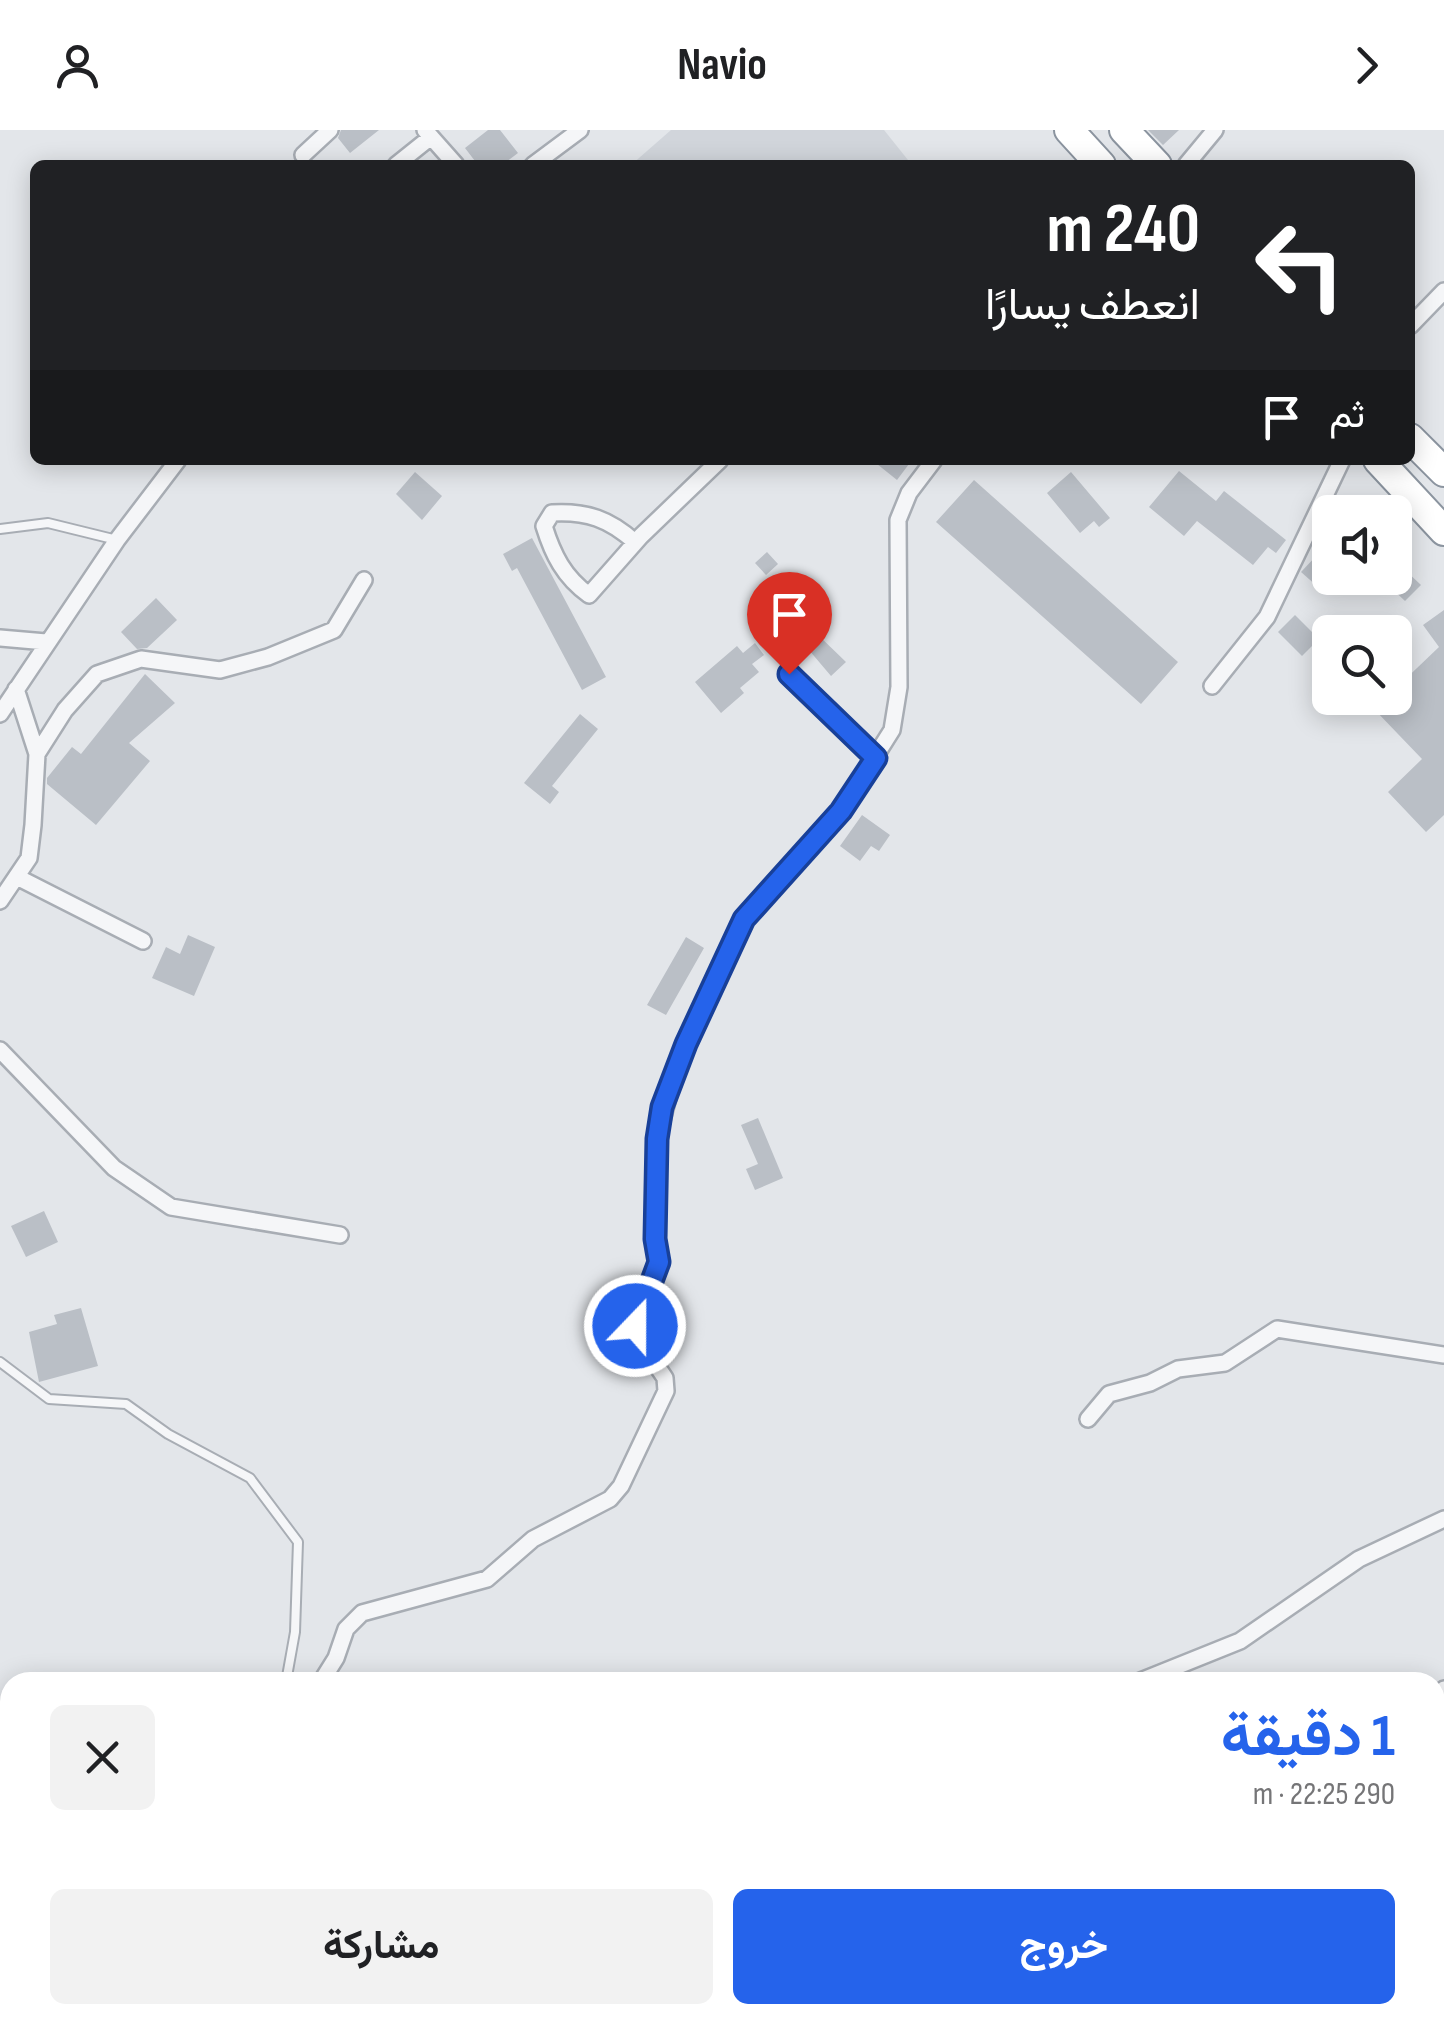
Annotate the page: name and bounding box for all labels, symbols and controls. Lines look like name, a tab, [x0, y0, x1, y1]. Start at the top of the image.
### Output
icon: person	[50, 38, 105, 93]
text: Navio	[677, 38, 767, 93]
icon: forward	[1339, 38, 1394, 93]
text: 240 m	[1046, 188, 1200, 272]
icon: left	[1235, 200, 1365, 330]
text: انعطف يسارًا	[985, 278, 1200, 333]
icon: arrive	[1254, 390, 1309, 445]
text: ثم	[1329, 393, 1365, 438]
map controls	[1312, 495, 1412, 715]
button: sound	[1312, 495, 1412, 595]
pin	[747, 572, 832, 675]
icon: arrive	[762, 587, 817, 642]
button: search	[1312, 615, 1412, 715]
position arrow	[583, 1274, 687, 1378]
text: 1 دقيقة	[1221, 1701, 1395, 1773]
button: close	[50, 1705, 155, 1810]
text: 290 m · 22:25	[1253, 1775, 1395, 1814]
button: مشاركة	[50, 1889, 713, 2004]
button: خروج	[733, 1889, 1395, 2004]

